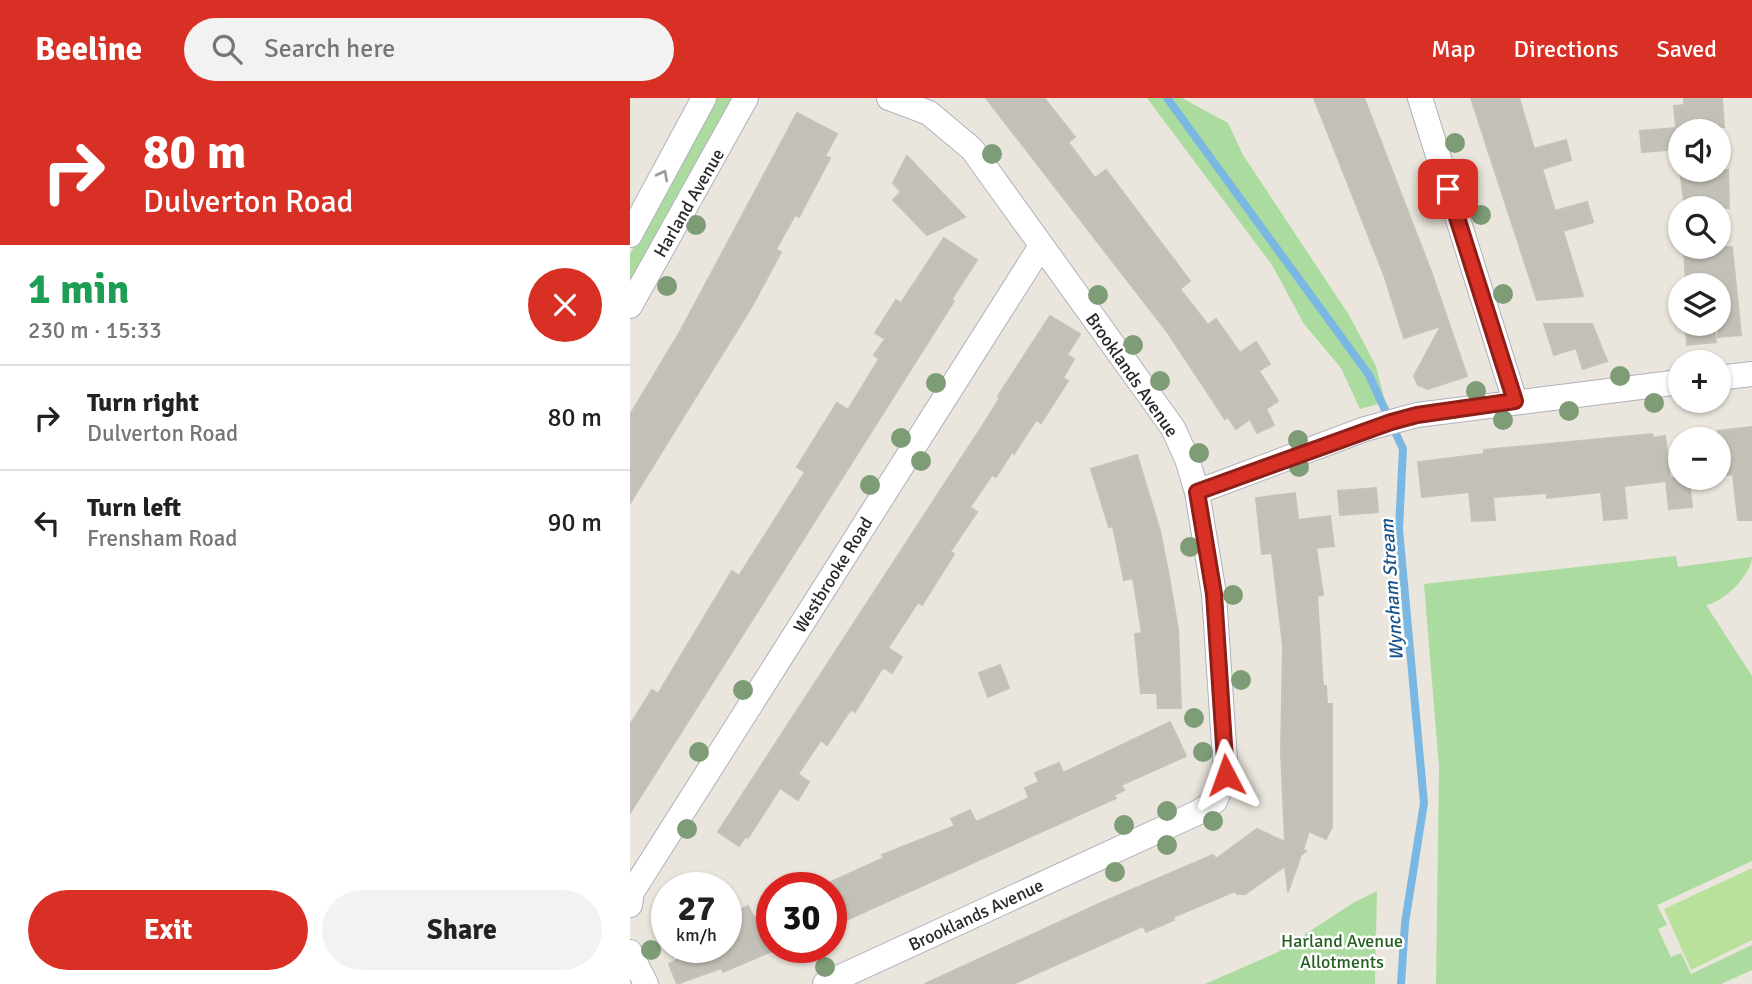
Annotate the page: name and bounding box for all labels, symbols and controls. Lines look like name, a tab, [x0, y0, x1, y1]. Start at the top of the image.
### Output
search box	[184, 18, 674, 81]
text: Beeline	[35, 29, 142, 70]
icon: search	[208, 30, 246, 68]
text: Search here	[264, 33, 395, 65]
text: Map	[1431, 34, 1476, 64]
text: Directions	[1514, 34, 1619, 64]
text: Saved	[1657, 34, 1717, 64]
map controls	[1668, 119, 1731, 490]
button: sound	[1668, 119, 1731, 182]
text: 80 m	[143, 122, 246, 182]
icon: right	[28, 126, 119, 217]
street label: Harland Avenue	[649, 145, 729, 261]
pin	[1418, 159, 1478, 219]
one-way arrow	[654, 170, 668, 182]
icon: arrive	[1429, 170, 1467, 208]
text: Dulverton Road	[143, 182, 353, 221]
button: search	[1668, 196, 1731, 259]
text: 1 min	[28, 264, 129, 315]
button: close	[528, 268, 602, 342]
button: layers	[1668, 273, 1731, 336]
street label: Brooklands Avenue	[1081, 309, 1183, 441]
text: 230 m · 15:33	[28, 316, 162, 345]
button: +	[1668, 350, 1731, 413]
text: Turn right	[87, 387, 199, 419]
icon: right	[28, 399, 66, 437]
text: 80 m	[547, 402, 602, 434]
text: Dulverton Road	[87, 419, 238, 448]
button: −	[1668, 427, 1731, 490]
text: Turn left	[87, 492, 181, 524]
icon: left	[28, 504, 66, 542]
text: 90 m	[547, 507, 602, 539]
street label: Westbrooke Road	[789, 513, 877, 637]
water label: Wyncham Stream	[1375, 518, 1409, 661]
text: Frensham Road	[87, 524, 237, 553]
position arrow	[1189, 738, 1263, 812]
speed limit sign: 30	[756, 872, 847, 963]
street label: Brooklands Avenue	[905, 874, 1047, 956]
text: 27	[678, 887, 715, 930]
button: Exit	[28, 890, 308, 970]
button: Share	[322, 890, 602, 970]
text: km/h	[676, 924, 717, 946]
park label: Harland Avenue Allotments	[1281, 930, 1403, 973]

